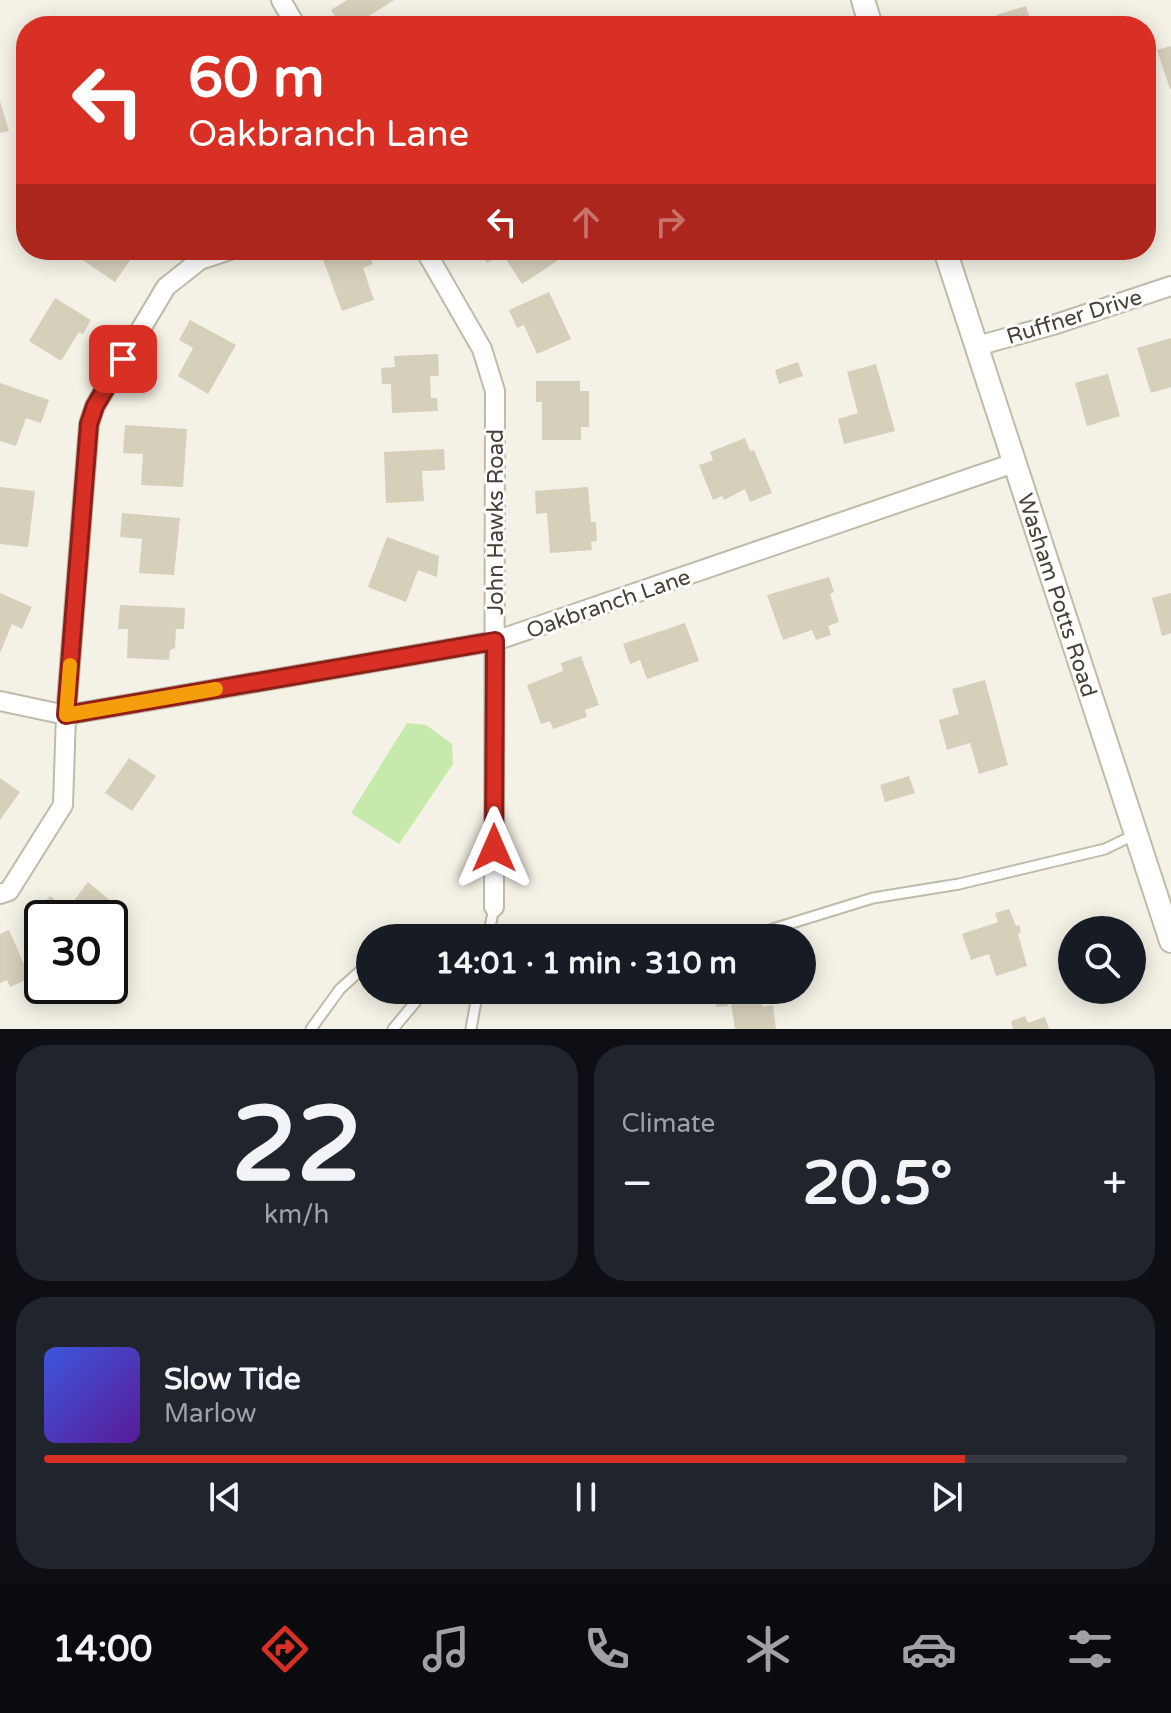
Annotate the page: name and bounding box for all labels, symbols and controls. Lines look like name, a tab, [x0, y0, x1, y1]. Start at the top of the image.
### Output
text: 60 m	[188, 45, 324, 112]
icon: left	[56, 48, 160, 152]
text: Oakbranch Lane	[188, 113, 469, 156]
icon: left	[480, 200, 524, 244]
icon: ahead	[564, 200, 608, 244]
icon: right	[648, 200, 692, 244]
street label: Ruffner Drive	[1003, 284, 1145, 350]
pin	[89, 325, 157, 393]
icon: arrive	[101, 337, 145, 381]
street label: John Hawks Road	[483, 429, 509, 615]
street label: Washam Potts Road	[1012, 490, 1102, 700]
street label: Oakbranch Lane	[523, 564, 694, 644]
position arrow	[452, 806, 536, 890]
speed limit sign: 30	[24, 900, 128, 1004]
map controls	[1058, 916, 1146, 1004]
button: search	[1058, 916, 1146, 1004]
text: 14:01 · 1 min · 310 m	[435, 945, 737, 982]
text: 22	[231, 1084, 362, 1209]
text: Climate	[622, 1108, 715, 1139]
text: 20.5°	[802, 1148, 953, 1220]
text: −	[622, 1158, 653, 1211]
text: +	[1102, 1158, 1127, 1211]
text: km/h	[264, 1199, 329, 1230]
text: Slow Tide	[164, 1361, 301, 1398]
text: Marlow	[164, 1398, 256, 1429]
icon: previous	[203, 1475, 247, 1519]
icon: pause	[564, 1475, 608, 1519]
icon: next	[925, 1475, 969, 1519]
icon: directions	[257, 1621, 313, 1677]
icon: music	[418, 1621, 474, 1677]
icon: phone	[579, 1621, 635, 1677]
icon: climate	[740, 1621, 796, 1677]
icon: car	[901, 1621, 957, 1677]
icon: filters	[1062, 1621, 1118, 1677]
text: 14:00	[53, 1628, 152, 1671]

